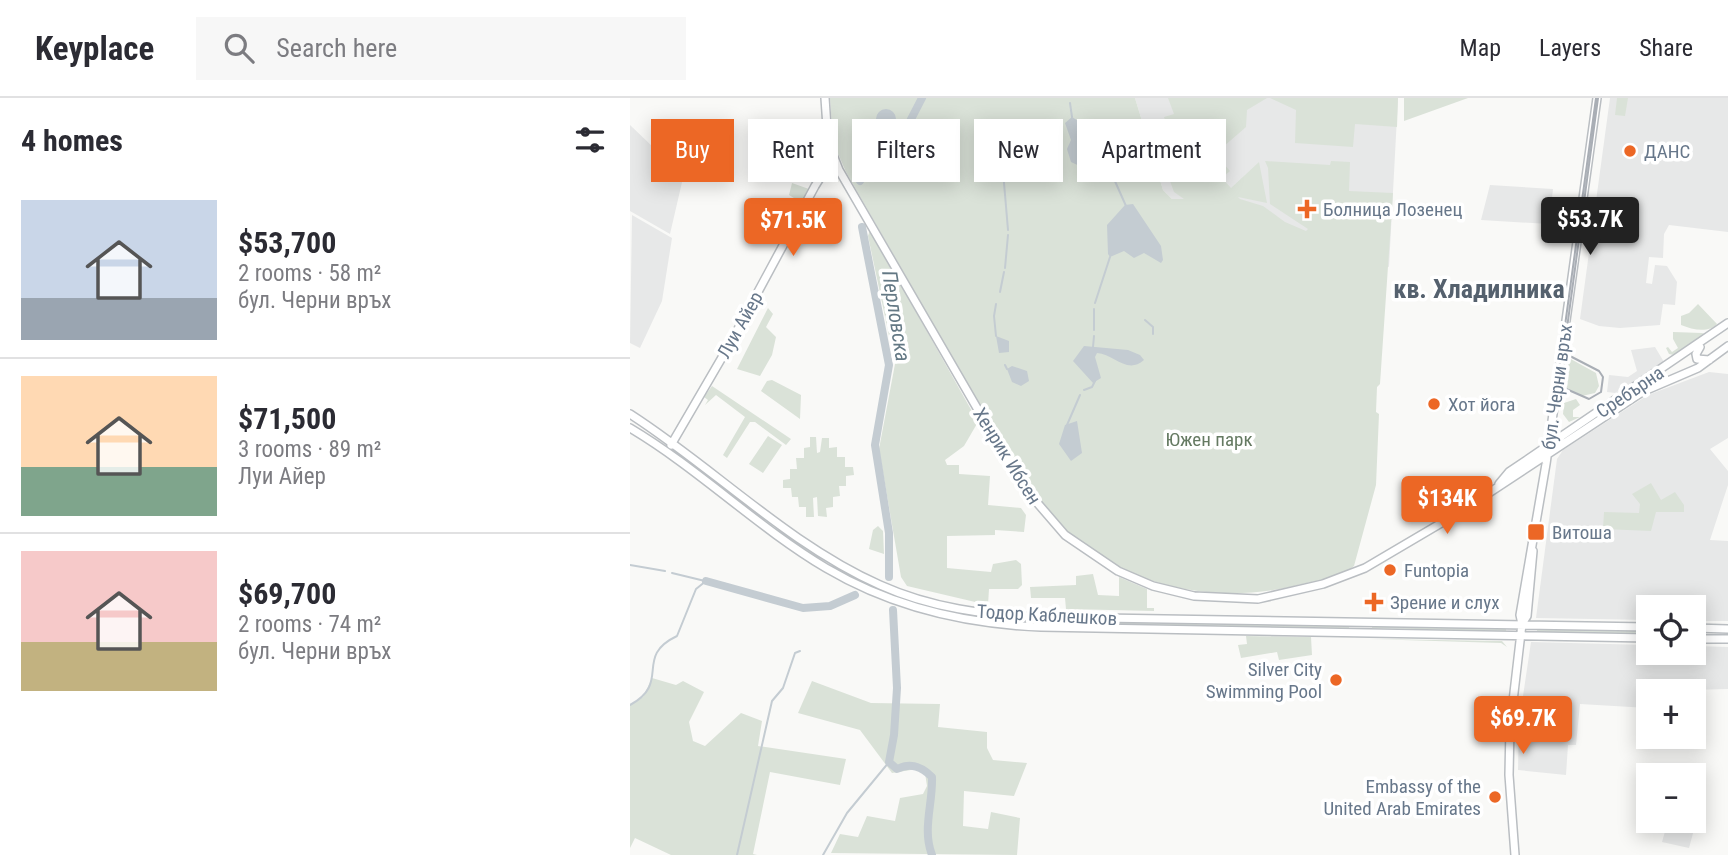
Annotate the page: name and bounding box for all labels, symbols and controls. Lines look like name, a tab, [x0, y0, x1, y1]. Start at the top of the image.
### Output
search box	[196, 17, 686, 80]
text: Keyplace	[35, 29, 154, 68]
icon: search	[220, 29, 258, 67]
text: Search here	[276, 33, 397, 63]
text: Map	[1460, 34, 1501, 62]
text: Layers	[1539, 34, 1601, 62]
text: Share	[1639, 34, 1693, 62]
chip: Buy	[651, 119, 734, 182]
chip: Rent	[748, 119, 838, 182]
chip: Filters	[852, 119, 960, 182]
chip: New	[974, 119, 1063, 182]
chip: Apartment	[1077, 119, 1226, 182]
icon: filters	[571, 121, 609, 159]
text: 4 homes	[21, 123, 123, 158]
place label: ДАНС	[1644, 140, 1690, 163]
marker: ДАНС	[1622, 143, 1638, 159]
pin: $71.5K	[736, 198, 850, 258]
place label: Болница Лозенец	[1323, 198, 1463, 221]
pin: $53.7K	[1533, 198, 1647, 257]
marker: Болница Лозенец	[1297, 199, 1317, 219]
text: $53.7K	[1557, 206, 1623, 233]
text: $71.5K	[760, 207, 826, 234]
text: $53,700	[238, 225, 336, 260]
icon: home	[77, 228, 161, 312]
text: 2 rooms · 58 m²	[238, 260, 381, 287]
water label: Перловска	[877, 269, 915, 363]
district label: кв. Хладилника	[1393, 274, 1565, 304]
text: бул. Черни връх	[238, 287, 391, 314]
street label: Луи Айер	[712, 288, 768, 362]
street label: бул. Черни връх	[1537, 323, 1577, 451]
street label: Сребърна	[1592, 361, 1668, 423]
place label: Хот йога	[1448, 393, 1515, 416]
marker: Хот йога	[1426, 396, 1442, 412]
text: $71,500	[238, 401, 336, 436]
street label: Хенрик Ибсен	[968, 403, 1046, 509]
icon: home	[77, 404, 161, 488]
park label: Южен парк	[1165, 428, 1253, 451]
text: 3 rooms · 89 m²	[238, 436, 381, 463]
text: Луи Айер	[238, 463, 326, 490]
pin: $134K	[1398, 476, 1496, 536]
text: $134K	[1417, 485, 1477, 512]
place label: Витоша	[1552, 521, 1612, 544]
marker: Витоша	[1526, 522, 1546, 542]
place label: Funtopia	[1404, 559, 1469, 582]
marker: Funtopia	[1382, 562, 1398, 578]
text: $69,700	[238, 576, 336, 611]
icon: home	[77, 579, 161, 663]
place label: Зрение и слух	[1390, 591, 1499, 614]
marker: Зрение и слух	[1364, 592, 1384, 612]
map controls	[1636, 595, 1706, 833]
button: locate	[1636, 595, 1706, 665]
street label: Тодор Каблешков	[976, 600, 1118, 630]
text: 2 rooms · 74 m²	[238, 611, 381, 638]
text: бул. Черни връх	[238, 638, 391, 665]
place label: Silver City Swimming Pool	[1206, 658, 1322, 703]
marker: Silver City Swimming Pool	[1328, 672, 1344, 688]
button: +	[1636, 679, 1706, 749]
pin: $69.7K	[1466, 696, 1580, 756]
text: $69.7K	[1490, 705, 1556, 732]
button: −	[1636, 763, 1706, 833]
place label: Embassy of the United Arab Emirates	[1323, 775, 1481, 820]
marker: Embassy of the United Arab Emirates	[1487, 789, 1503, 805]

